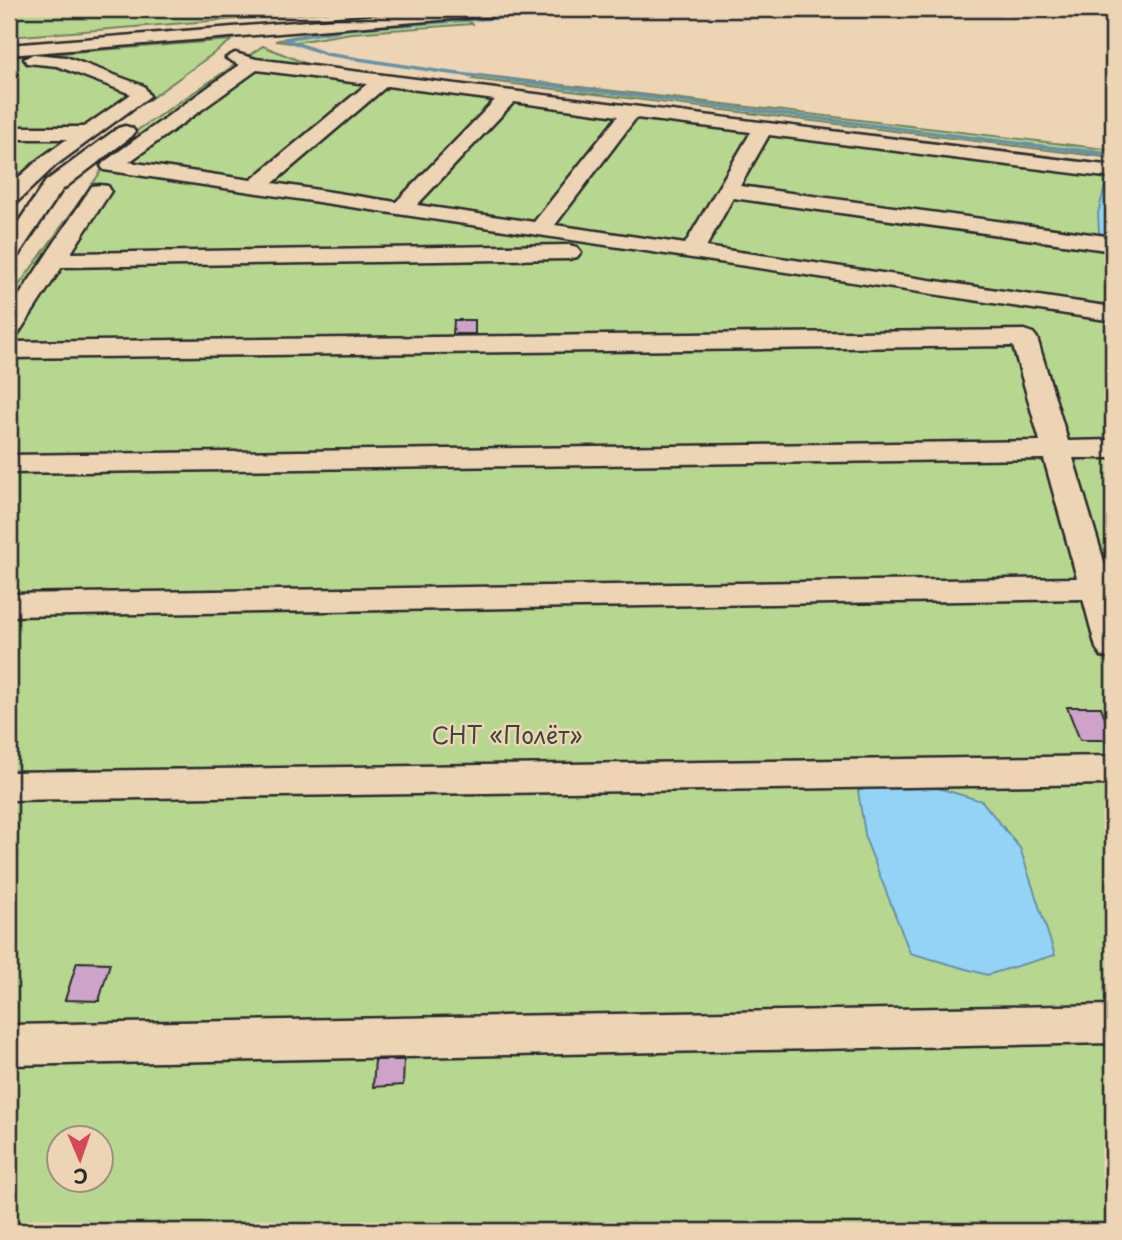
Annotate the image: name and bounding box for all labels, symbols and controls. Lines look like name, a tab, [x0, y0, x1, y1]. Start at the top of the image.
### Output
park label: СНТ «Полёт»	[431, 717, 583, 752]
north arrow	[46, 1124, 116, 1194]
text: С	[73, 1163, 88, 1191]

